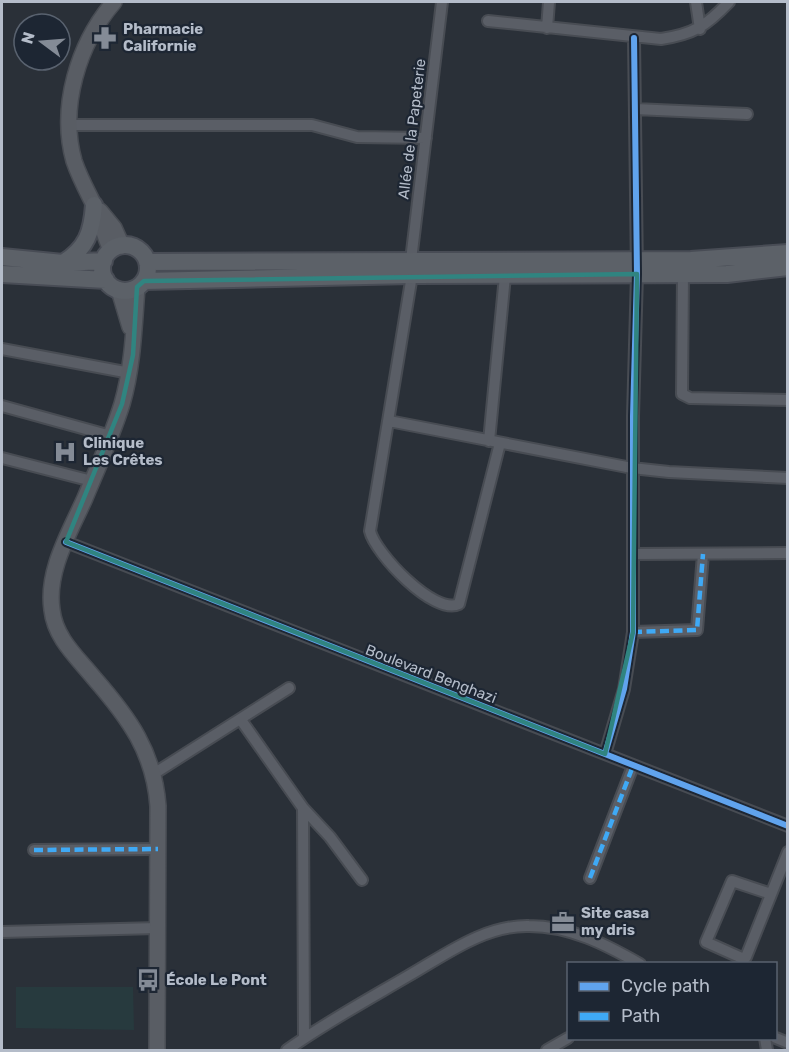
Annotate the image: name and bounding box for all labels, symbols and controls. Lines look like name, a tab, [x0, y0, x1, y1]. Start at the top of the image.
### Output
north arrow	[12, 12, 72, 72]
place label: Pharmacie Californie	[123, 20, 203, 55]
pharmacy icon: Pharmacie Californie	[92, 25, 118, 51]
text: N	[17, 30, 39, 46]
street label: Allée de la Papeterie	[394, 58, 430, 200]
place label: Clinique Les Crêtes	[83, 434, 163, 469]
hospital icon: Clinique Les Crêtes	[52, 439, 78, 465]
street label: Boulevard Benghazi	[363, 641, 499, 707]
place label: Site casa my dris	[581, 904, 649, 939]
office icon: Site casa my dris	[550, 909, 576, 935]
legend	[567, 962, 777, 1040]
bus stop icon: École Le Pont	[135, 967, 161, 993]
place label: École Le Pont	[166, 971, 267, 989]
text: Cycle path	[621, 975, 710, 997]
text: Path	[621, 1005, 660, 1027]

